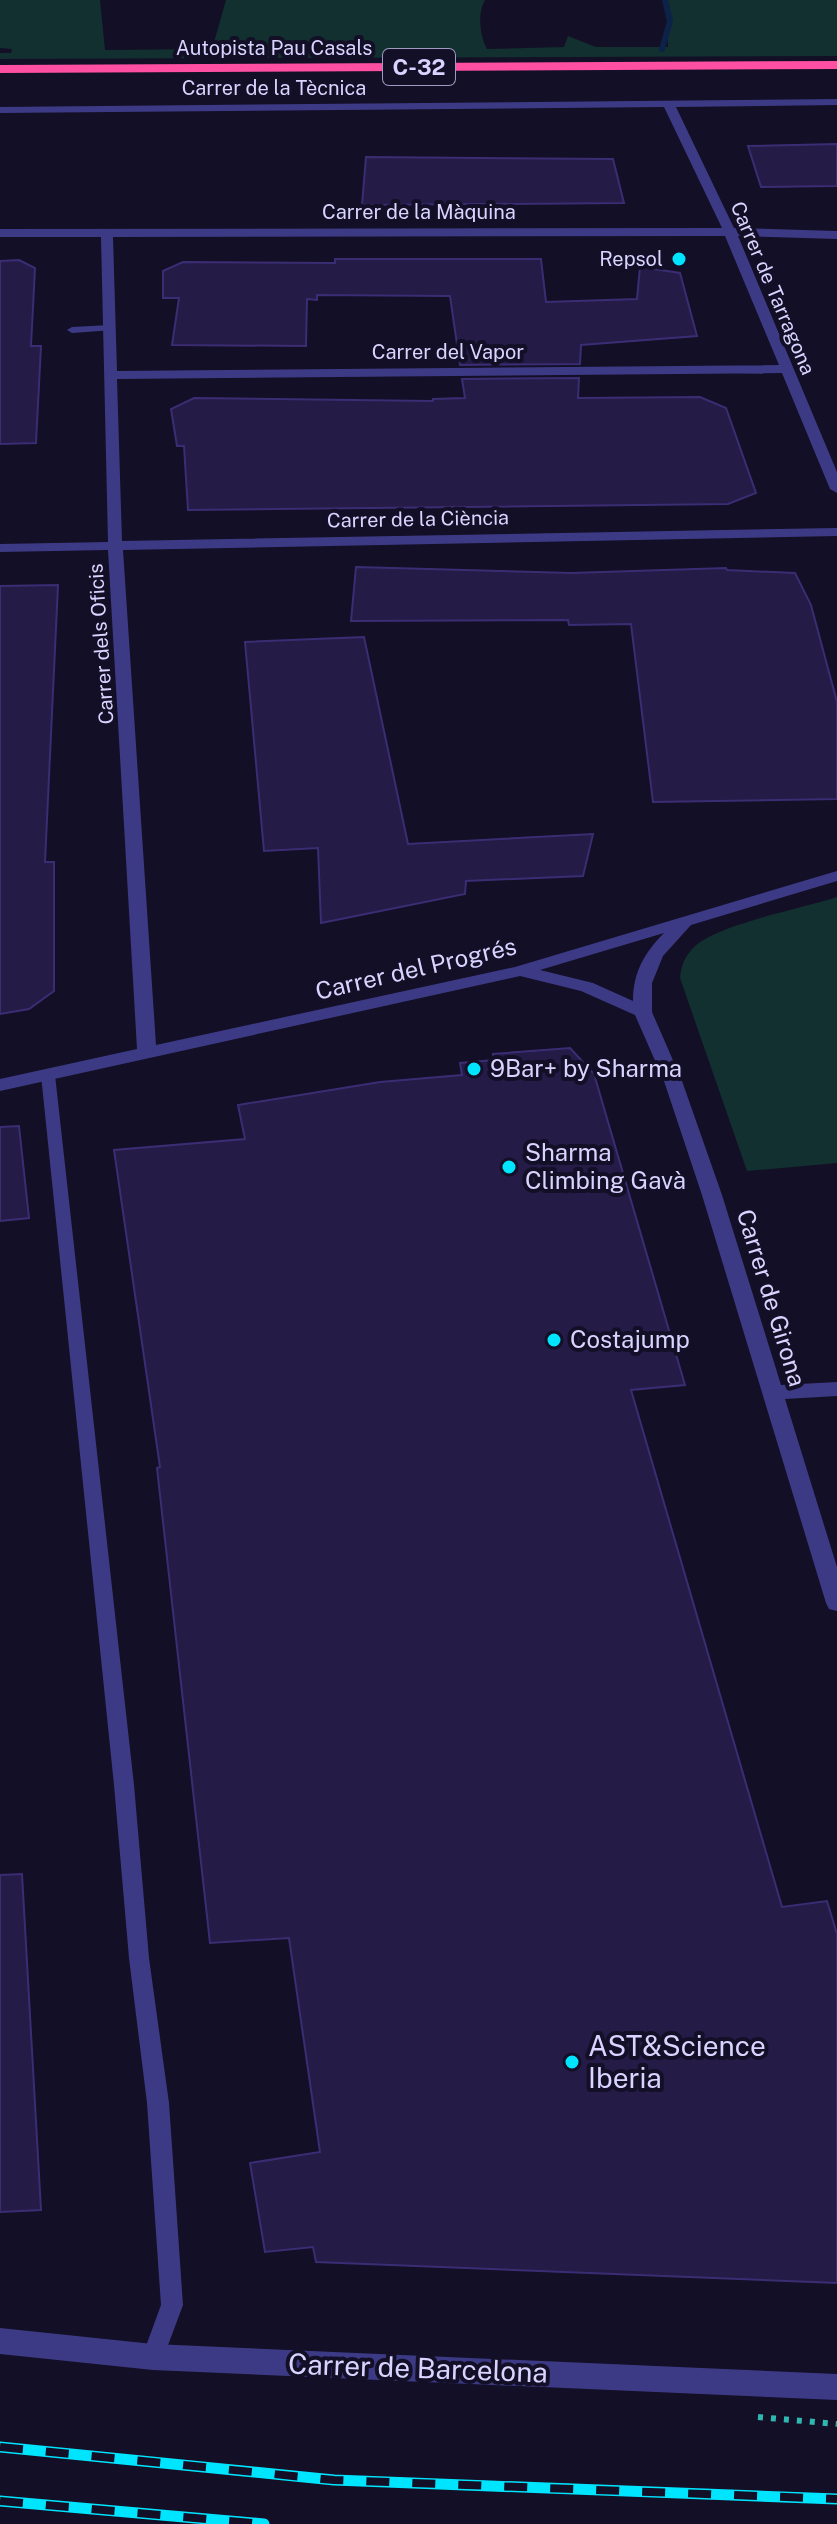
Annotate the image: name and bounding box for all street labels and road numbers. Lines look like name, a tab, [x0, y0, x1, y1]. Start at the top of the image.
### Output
street label: Autopista Pau Casals	[176, 36, 372, 60]
road number: C-32	[383, 49, 455, 85]
street label: Carrer de la Tècnica	[182, 76, 366, 100]
street label: Carrer de Tarragona	[726, 198, 820, 378]
street label: Carrer de la Màquina	[322, 200, 516, 224]
street label: Carrer del Vapor	[372, 340, 524, 364]
street label: Carrer de la Ciència	[327, 505, 509, 533]
street label: Carrer dels Oficis	[83, 563, 119, 725]
street label: Carrer del Progrés	[313, 931, 519, 1005]
street label: Carrer de Girona	[732, 1206, 812, 1390]
street label: Carrer de Barcelona	[288, 2346, 548, 2389]

